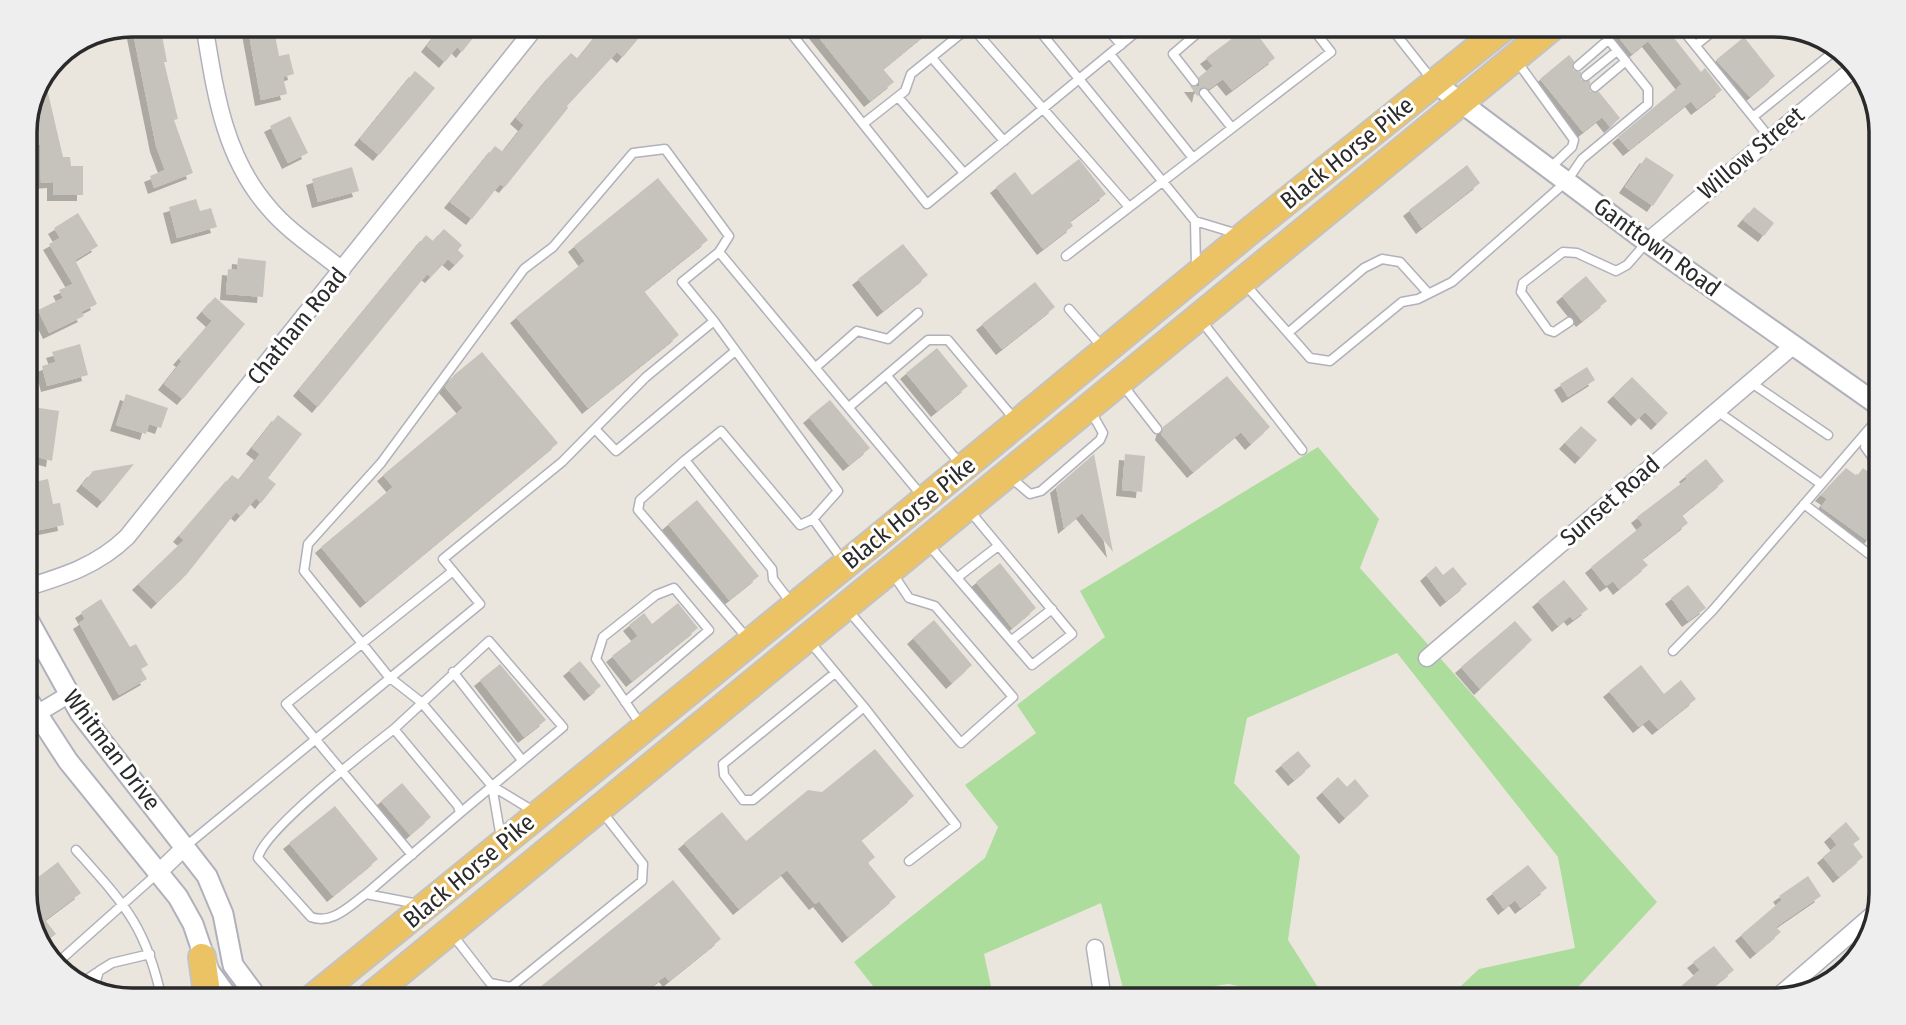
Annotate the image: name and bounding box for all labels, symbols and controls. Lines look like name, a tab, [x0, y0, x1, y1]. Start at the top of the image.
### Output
street label: Black Horse Pike	[1275, 91, 1419, 215]
street label: Willow Street	[1692, 101, 1810, 205]
street label: Ganttown Road	[1588, 192, 1726, 302]
street label: Chatham Road	[241, 262, 353, 390]
street label: Sunset Road	[1555, 450, 1665, 552]
street label: Black Horse Pike	[837, 451, 981, 575]
street label: Whitman Drive	[58, 684, 166, 816]
street label: Black Horse Pike	[398, 808, 540, 934]

